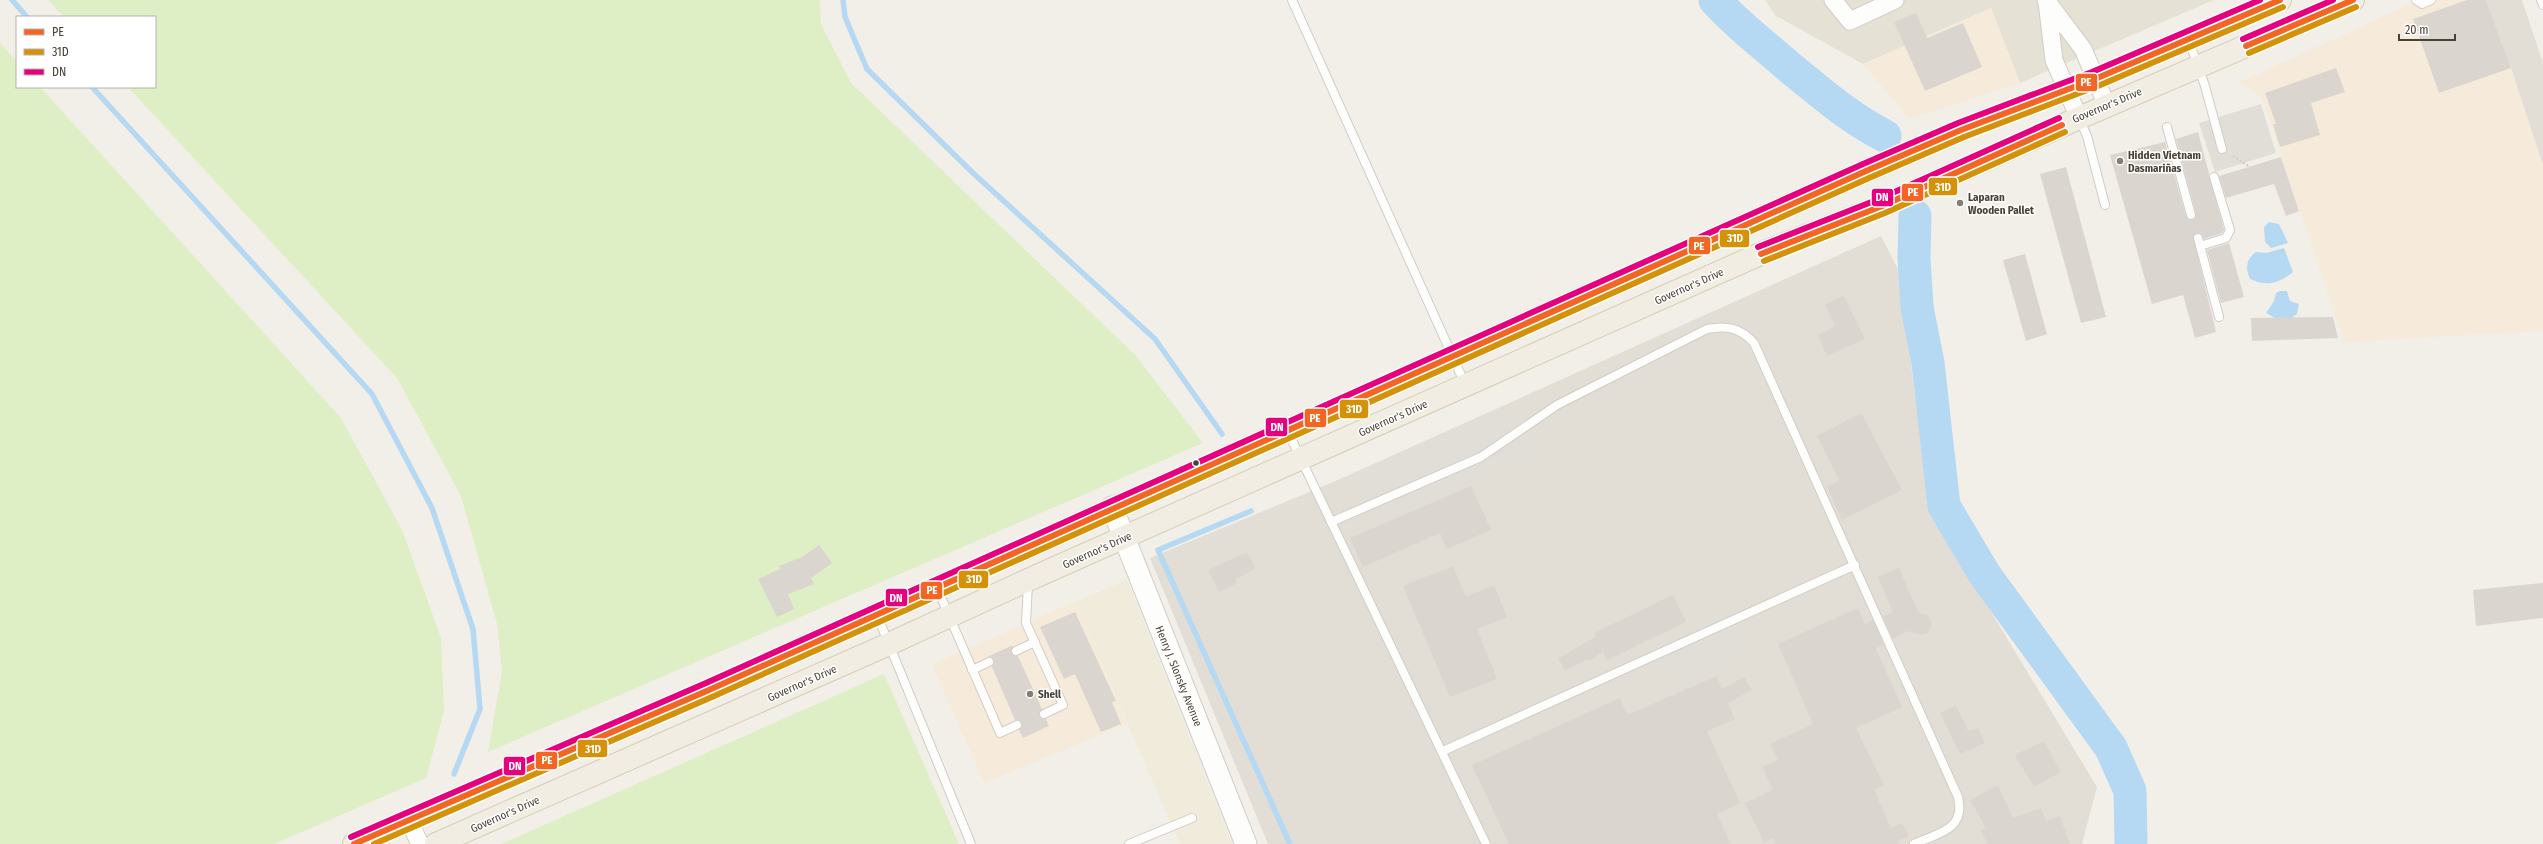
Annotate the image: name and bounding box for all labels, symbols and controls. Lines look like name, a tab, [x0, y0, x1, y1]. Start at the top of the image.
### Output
legend	[16, 16, 156, 88]
scale bar	[2399, 16, 2455, 42]
text: 20 m	[2405, 23, 2429, 37]
text: PE	[52, 25, 64, 39]
text: 31D	[52, 45, 69, 59]
text: DN	[52, 65, 66, 79]
line badge: PE	[2075, 73, 2098, 92]
text: PE	[2080, 76, 2092, 89]
street label: Governor's Drive	[2070, 85, 2144, 126]
place label: Hidden Vietnam Dasmariñas	[2128, 149, 2201, 175]
marker: Hidden Vietnam Dasmariñas	[2115, 156, 2125, 166]
line badge: 31D	[1928, 177, 1958, 196]
text: 31D	[1934, 181, 1952, 194]
line badge: PE	[1901, 183, 1924, 202]
text: PE	[1907, 186, 1919, 199]
line badge: DN	[1871, 188, 1894, 207]
text: DN	[1875, 191, 1889, 204]
place label: Laparan Wooden Pallet	[1968, 191, 2034, 217]
marker: Laparan Wooden Pallet	[1955, 198, 1965, 208]
line badge: 31D	[1719, 229, 1750, 248]
text: 31D	[1726, 232, 1744, 245]
line badge: PE	[1688, 236, 1711, 255]
text: PE	[1693, 240, 1705, 253]
street label: Governor's Drive	[1653, 265, 1726, 308]
street label: Governor's Drive	[1357, 397, 1430, 440]
line badge: 31D	[1339, 399, 1369, 419]
text: 31D	[1345, 403, 1363, 416]
line badge: PE	[1304, 408, 1327, 428]
text: PE	[1309, 412, 1321, 425]
line badge: DN	[1265, 417, 1288, 437]
text: DN	[1270, 421, 1284, 434]
unlabelled marker	[1191, 458, 1201, 468]
street label: Governor's Drive	[1061, 529, 1134, 572]
line badge: 31D	[958, 570, 989, 589]
text: 31D	[965, 573, 983, 586]
line badge: PE	[920, 581, 943, 600]
text: PE	[926, 584, 938, 597]
line badge: DN	[885, 588, 908, 607]
text: DN	[889, 592, 903, 605]
street label: Henry J. Slonsky Avenue	[1152, 624, 1205, 728]
street label: Governor's Drive	[766, 662, 839, 705]
place label: Shell	[1038, 688, 1062, 701]
marker: Shell	[1025, 689, 1035, 699]
line badge: 31D	[577, 739, 608, 758]
text: 31D	[584, 743, 602, 756]
line badge: PE	[535, 751, 558, 770]
text: PE	[541, 754, 553, 767]
line badge: DN	[503, 756, 526, 776]
text: DN	[508, 760, 522, 773]
street label: Governor's Drive	[469, 793, 542, 836]

